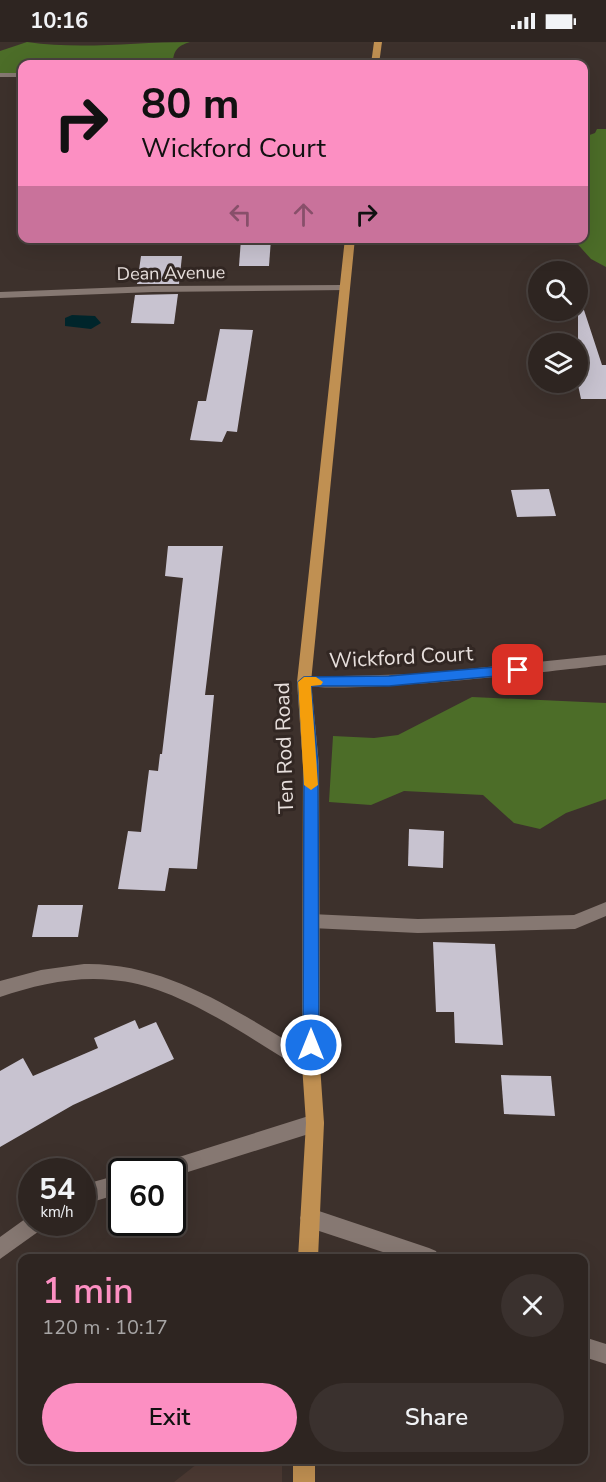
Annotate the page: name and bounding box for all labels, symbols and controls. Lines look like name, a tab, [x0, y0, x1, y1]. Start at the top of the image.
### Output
text: 10:16	[30, 6, 88, 36]
text: 80 m	[141, 76, 240, 133]
icon: right	[42, 84, 120, 162]
text: Wickford Court	[141, 130, 326, 167]
icon: left	[224, 198, 257, 231]
icon: ahead	[287, 198, 320, 231]
icon: right	[350, 198, 383, 231]
street label: Dean Avenue	[117, 260, 225, 286]
map controls	[528, 261, 588, 393]
button: search	[528, 261, 588, 321]
button: layers	[528, 333, 588, 393]
street label: Wickford Court	[328, 639, 474, 675]
pin	[492, 644, 543, 695]
icon: arrive	[501, 653, 534, 686]
street label: Ten Rod Road	[268, 682, 300, 814]
position arrow	[279, 1013, 343, 1077]
speed limit sign: 60	[108, 1158, 186, 1236]
text: 54	[39, 1169, 75, 1210]
text: km/h	[40, 1202, 74, 1222]
text: 1 min	[42, 1267, 134, 1316]
button: close	[501, 1274, 564, 1337]
text: 120 m · 10:17	[42, 1314, 168, 1341]
button: Exit	[42, 1383, 297, 1452]
button: Share	[309, 1383, 564, 1452]

